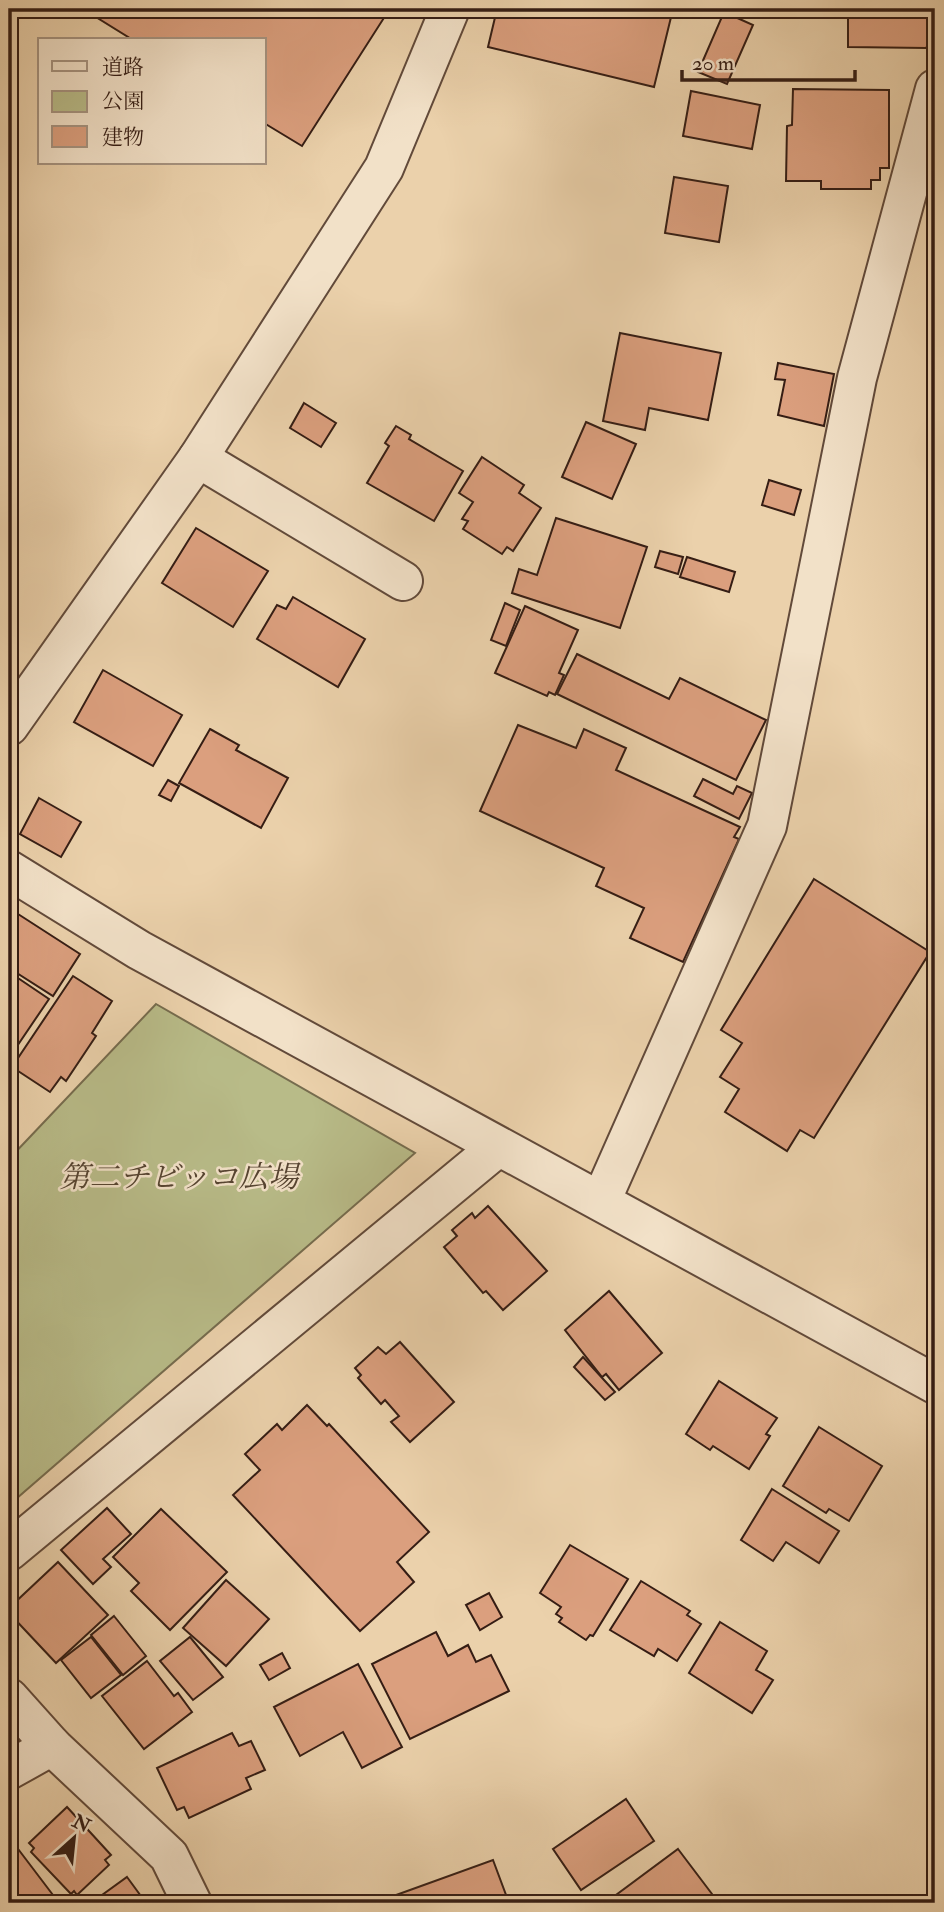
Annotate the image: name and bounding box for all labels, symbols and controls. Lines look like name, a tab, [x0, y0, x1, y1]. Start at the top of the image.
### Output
legend	[38, 38, 266, 164]
scale bar	[682, 38, 855, 82]
text: 20 m	[692, 50, 734, 77]
text: 道路	[102, 54, 144, 81]
text: 公園	[102, 88, 144, 115]
text: 建物	[102, 124, 144, 151]
park label: 第二チビッコ広場	[60, 1159, 301, 1196]
north arrow	[38, 1804, 108, 1874]
text: N	[67, 1809, 95, 1839]

